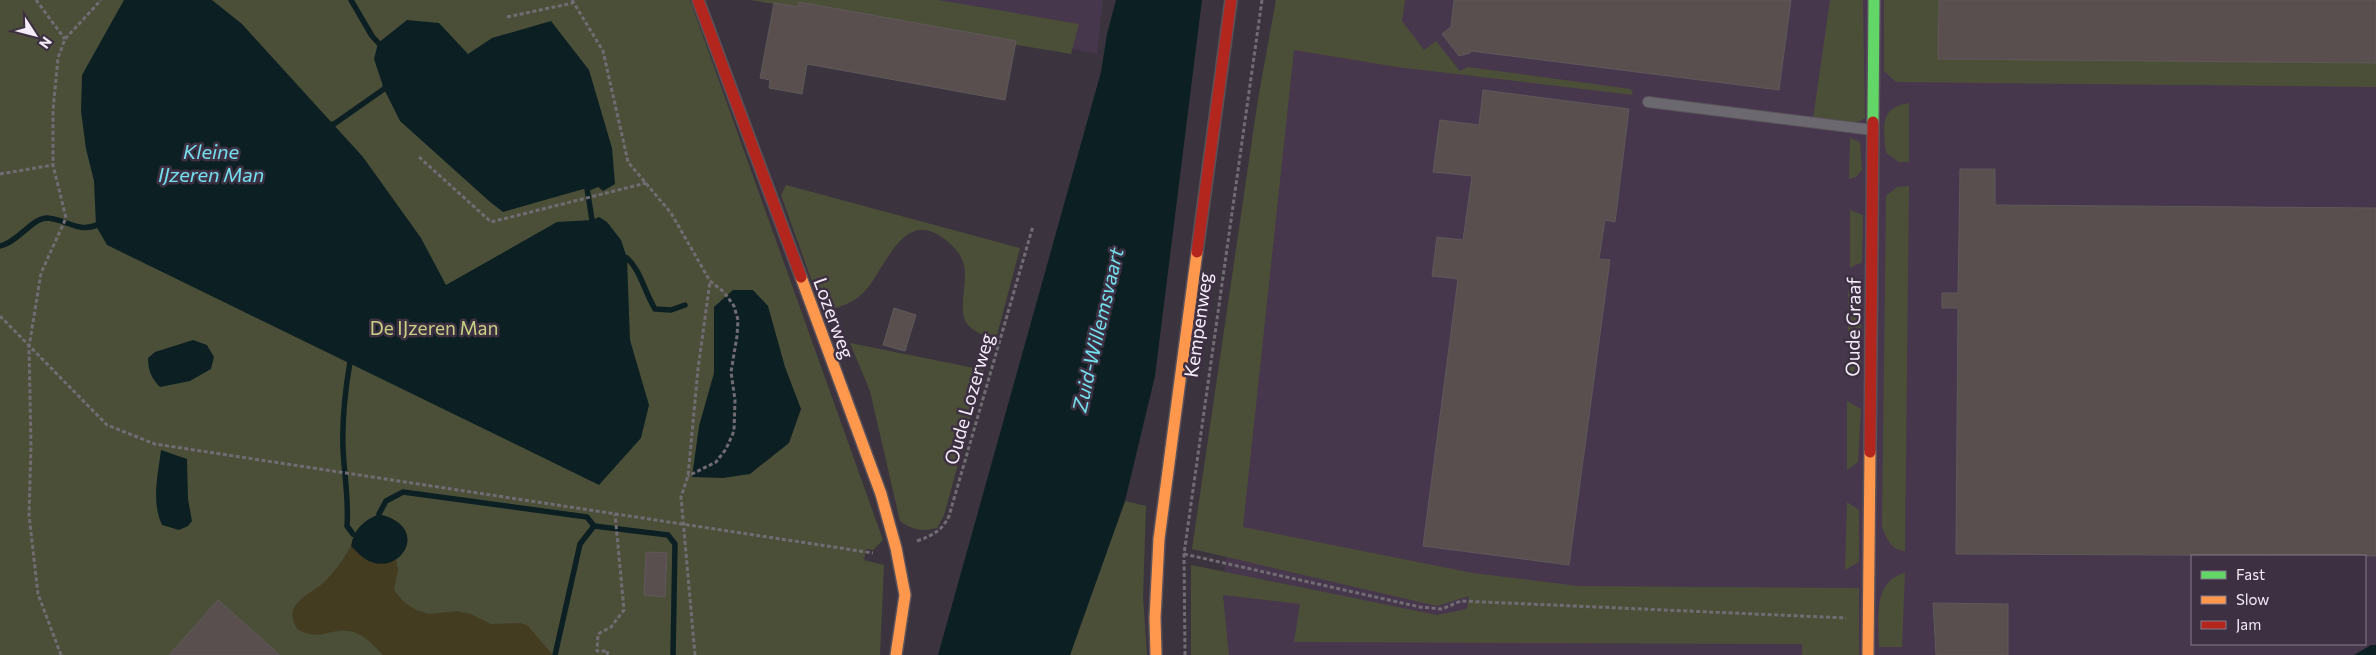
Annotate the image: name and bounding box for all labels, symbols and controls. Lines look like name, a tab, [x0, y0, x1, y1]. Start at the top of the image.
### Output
north arrow	[10, 10, 60, 60]
text: N	[36, 34, 56, 52]
water label: Kleine IJzeren Man	[158, 139, 264, 186]
water label: Zuid-Willemsvaart	[1066, 244, 1128, 415]
street label: Kempenweg	[1179, 271, 1216, 379]
street label: Lozerweg	[809, 274, 860, 361]
street label: Oude Graaf	[1840, 277, 1865, 377]
park label: De IJzeren Man	[370, 316, 498, 339]
street label: Oude Lozerweg	[939, 331, 998, 467]
legend	[2191, 555, 2366, 645]
text: Fast	[2236, 565, 2265, 583]
text: Slow	[2236, 590, 2269, 608]
text: Jam	[2236, 615, 2261, 633]

